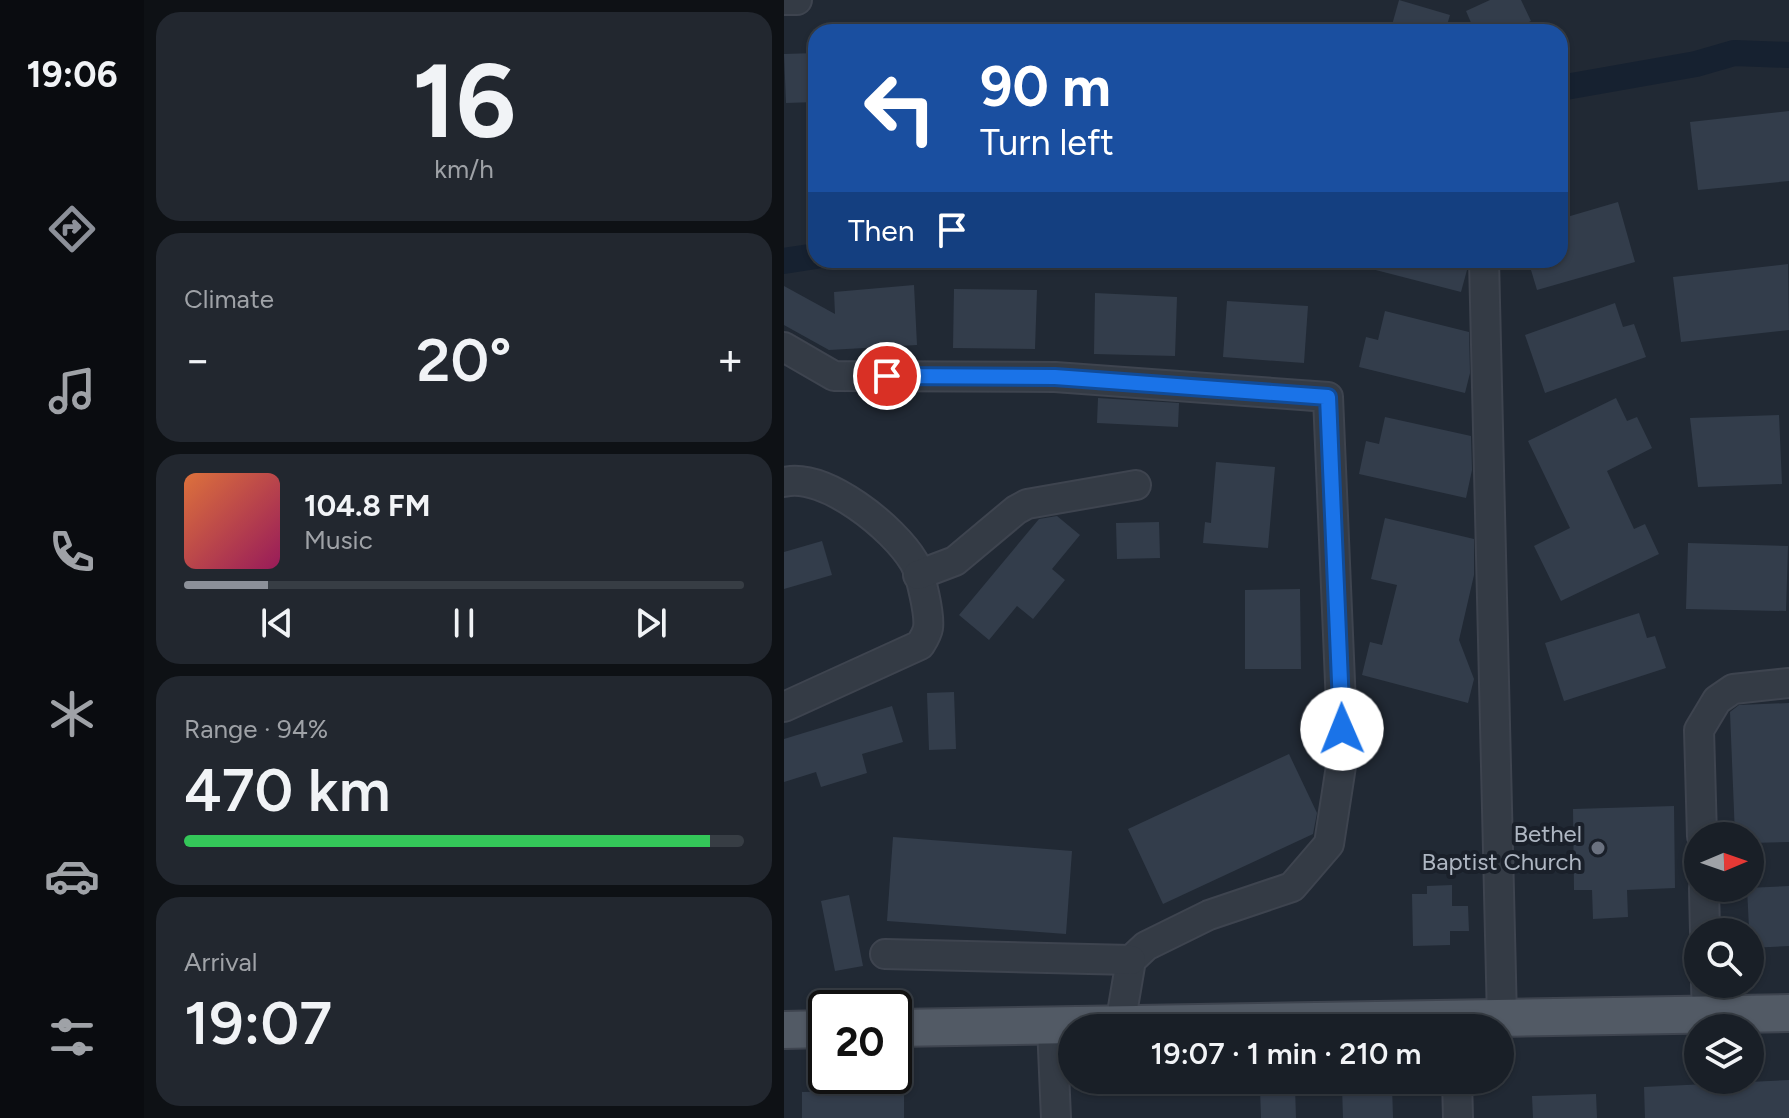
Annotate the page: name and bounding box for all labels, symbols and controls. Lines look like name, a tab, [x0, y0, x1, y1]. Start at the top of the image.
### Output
text: 16	[412, 38, 516, 163]
text: 19:06	[26, 53, 118, 96]
text: 90 m	[980, 53, 1111, 120]
icon: left	[848, 56, 952, 160]
text: Turn left	[980, 121, 1114, 164]
text: km/h	[434, 153, 494, 185]
icon: directions	[44, 201, 100, 257]
icon: arrive	[930, 208, 974, 252]
text: Then	[848, 212, 914, 249]
text: Climate	[184, 283, 274, 315]
text: 20°	[416, 324, 512, 396]
text: −	[184, 333, 211, 386]
text: +	[717, 333, 744, 386]
pin	[853, 342, 921, 410]
icon: arrive	[865, 354, 909, 398]
icon: music	[44, 363, 100, 419]
text: 104.8 FM	[304, 487, 430, 524]
icon: phone	[44, 524, 100, 580]
text: Music	[304, 524, 373, 556]
icon: previous	[255, 601, 299, 645]
icon: pause	[442, 601, 486, 645]
icon: next	[629, 601, 673, 645]
icon: climate	[44, 686, 100, 742]
position arrow	[1300, 687, 1384, 771]
text: Range · 94%	[184, 713, 328, 745]
text: 470 km	[184, 754, 391, 826]
place label: Bethel Baptist Church	[1422, 819, 1582, 876]
north arrow	[1684, 822, 1764, 902]
map controls	[1684, 822, 1764, 1094]
marker: Bethel Baptist Church	[1589, 839, 1607, 857]
icon: car	[44, 848, 100, 904]
button: search	[1684, 918, 1764, 998]
text: Arrival	[184, 946, 257, 978]
text: 19:07	[184, 987, 332, 1059]
speed limit sign: 20	[808, 990, 912, 1094]
icon: filters	[44, 1009, 100, 1065]
button: layers	[1684, 1014, 1764, 1094]
text: 19:07 · 1 min · 210 m	[1151, 1035, 1421, 1072]

